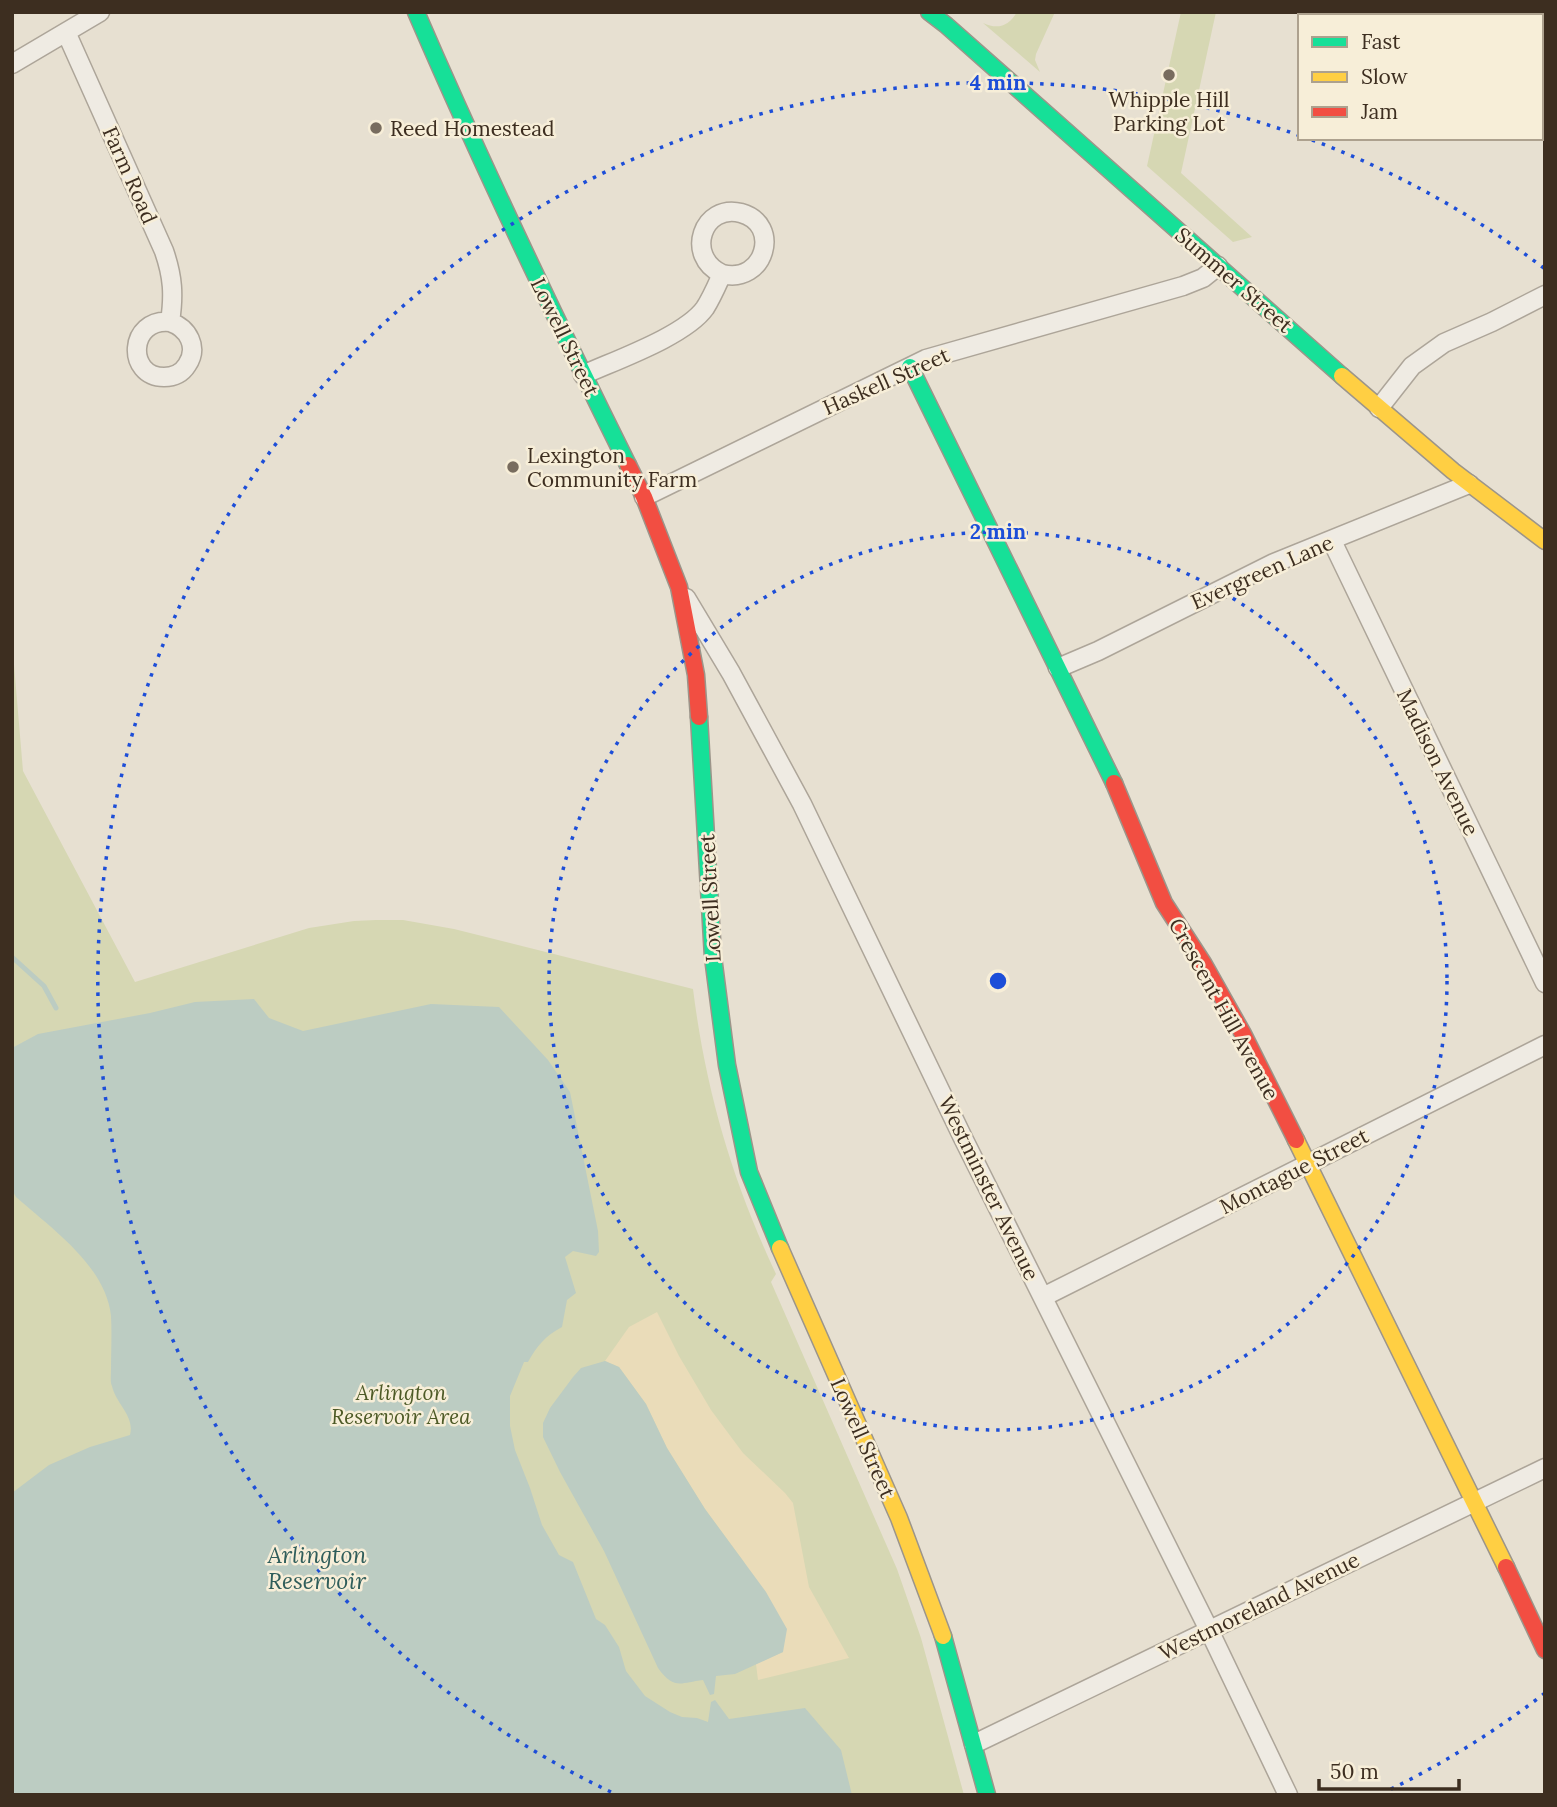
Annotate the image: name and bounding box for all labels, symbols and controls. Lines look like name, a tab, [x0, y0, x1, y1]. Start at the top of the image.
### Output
legend	[1298, 14, 1543, 140]
text: Fast	[1361, 28, 1401, 55]
text: Slow	[1361, 63, 1408, 90]
marker: Whipple Hill Parking Lot	[1161, 67, 1177, 83]
text: 4 min	[970, 69, 1026, 96]
place label: Whipple Hill Parking Lot	[1108, 86, 1230, 137]
text: Jam	[1360, 98, 1398, 125]
place label: Reed Homestead	[390, 115, 555, 142]
marker: Reed Homestead	[368, 120, 384, 136]
street label: Farm Road	[97, 122, 163, 228]
street label: Summer Street	[1170, 221, 1299, 339]
street label: Lowell Street	[525, 273, 606, 402]
street label: Haskell Street	[818, 341, 954, 421]
place label: Lexington Community Farm	[527, 442, 697, 493]
marker: Lexington Community Farm	[505, 459, 521, 475]
text: 2 min	[970, 518, 1026, 545]
street label: Evergreen Lane	[1187, 529, 1337, 615]
street label: Madison Avenue	[1391, 684, 1485, 840]
street label: Lowell Street	[693, 832, 727, 963]
street label: Crescent Hill Avenue	[1163, 913, 1285, 1105]
centre of rings	[986, 969, 1010, 993]
street label: Westminster Avenue	[933, 1091, 1045, 1285]
street label: Montague Street	[1215, 1121, 1374, 1220]
street label: Lowell Street	[825, 1374, 902, 1503]
park label: Arlington Reservoir Area	[331, 1379, 471, 1430]
water label: Arlington Reservoir	[266, 1540, 367, 1595]
street label: Westmoreland Avenue	[1155, 1546, 1363, 1666]
scale bar	[1319, 1748, 1459, 1792]
text: 50 m	[1330, 1758, 1379, 1785]

